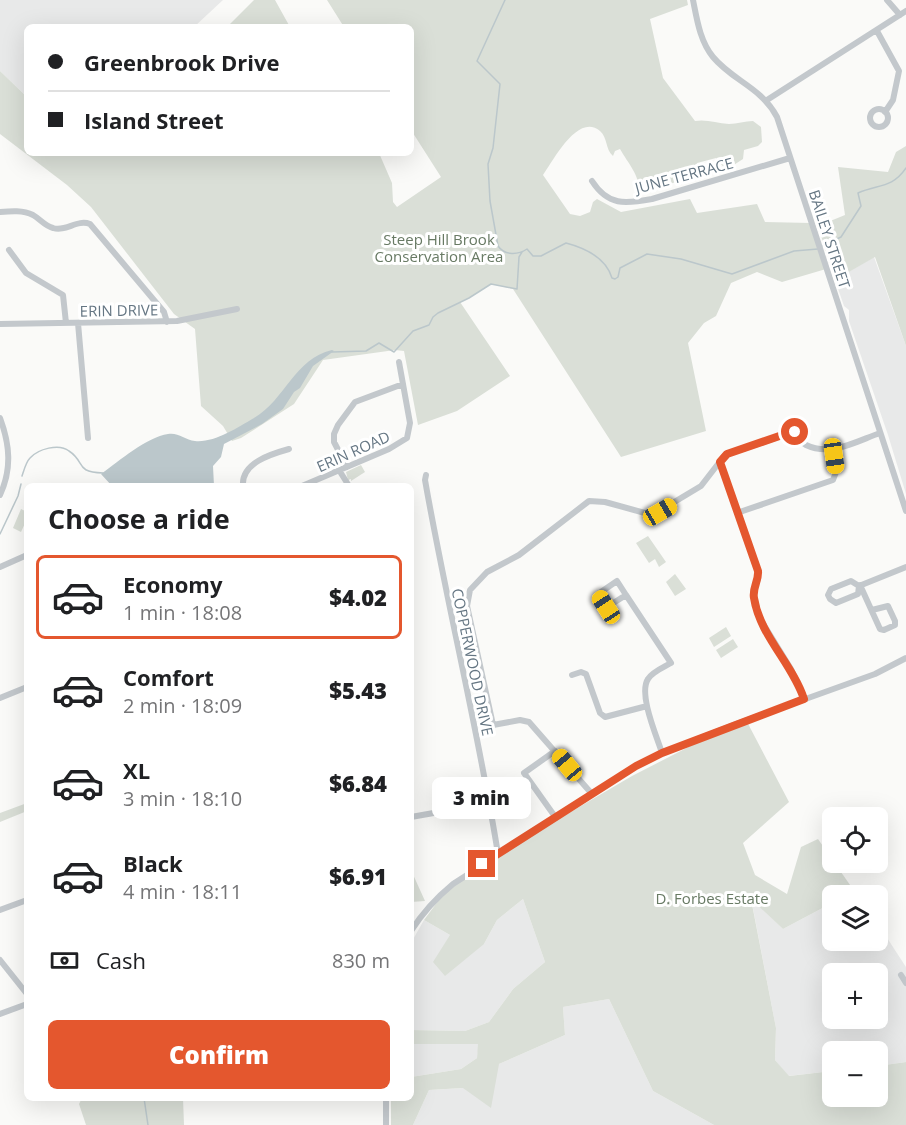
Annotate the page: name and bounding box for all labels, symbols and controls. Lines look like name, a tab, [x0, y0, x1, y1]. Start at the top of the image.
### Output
text: Greenbrook Drive	[84, 47, 279, 77]
text: Island Street	[84, 105, 224, 135]
street label: JUNE TERRACE	[631, 152, 735, 198]
street label: BAILEY STREET	[805, 187, 856, 292]
park label: Steep Hill Brook Conservation Area	[375, 229, 503, 266]
street label: ERIN DRIVE	[80, 299, 158, 321]
route start	[781, 418, 808, 445]
street label: ERIN ROAD	[313, 426, 393, 476]
car	[823, 437, 845, 475]
car	[640, 495, 680, 529]
text: Choose a ride	[48, 500, 230, 537]
text: Economy	[123, 569, 222, 599]
icon: car	[51, 570, 105, 624]
text: $4.02	[329, 582, 387, 612]
street label: COPPERWOOD DRIVE	[448, 586, 498, 738]
car	[589, 587, 623, 627]
text: 1 min · 18:08	[123, 599, 242, 626]
text: Comfort	[123, 662, 214, 692]
icon: car	[51, 663, 105, 717]
text: $5.43	[329, 675, 387, 705]
text: 2 min · 18:09	[123, 692, 242, 719]
car	[549, 745, 585, 785]
text: XL	[123, 755, 150, 785]
icon: car	[51, 756, 105, 810]
text: $6.84	[329, 768, 387, 798]
callout: 3 min	[432, 777, 532, 819]
text: 3 min	[453, 784, 510, 811]
text: 3 min · 18:10	[123, 785, 242, 812]
map controls	[822, 807, 888, 1107]
button: locate	[822, 807, 888, 873]
text: Black	[123, 848, 183, 878]
icon: car	[51, 849, 105, 903]
route end	[468, 850, 495, 877]
text: $6.91	[329, 861, 387, 891]
text: 4 min · 18:11	[123, 878, 242, 905]
button: layers	[822, 885, 888, 951]
park label: D. Forbes Estate	[655, 888, 769, 908]
icon: cash	[48, 944, 81, 977]
text: Cash	[96, 945, 146, 975]
text: 830 m	[332, 947, 390, 974]
button: +	[822, 963, 888, 1029]
button: Confirm	[48, 1020, 390, 1089]
button: −	[822, 1041, 888, 1107]

